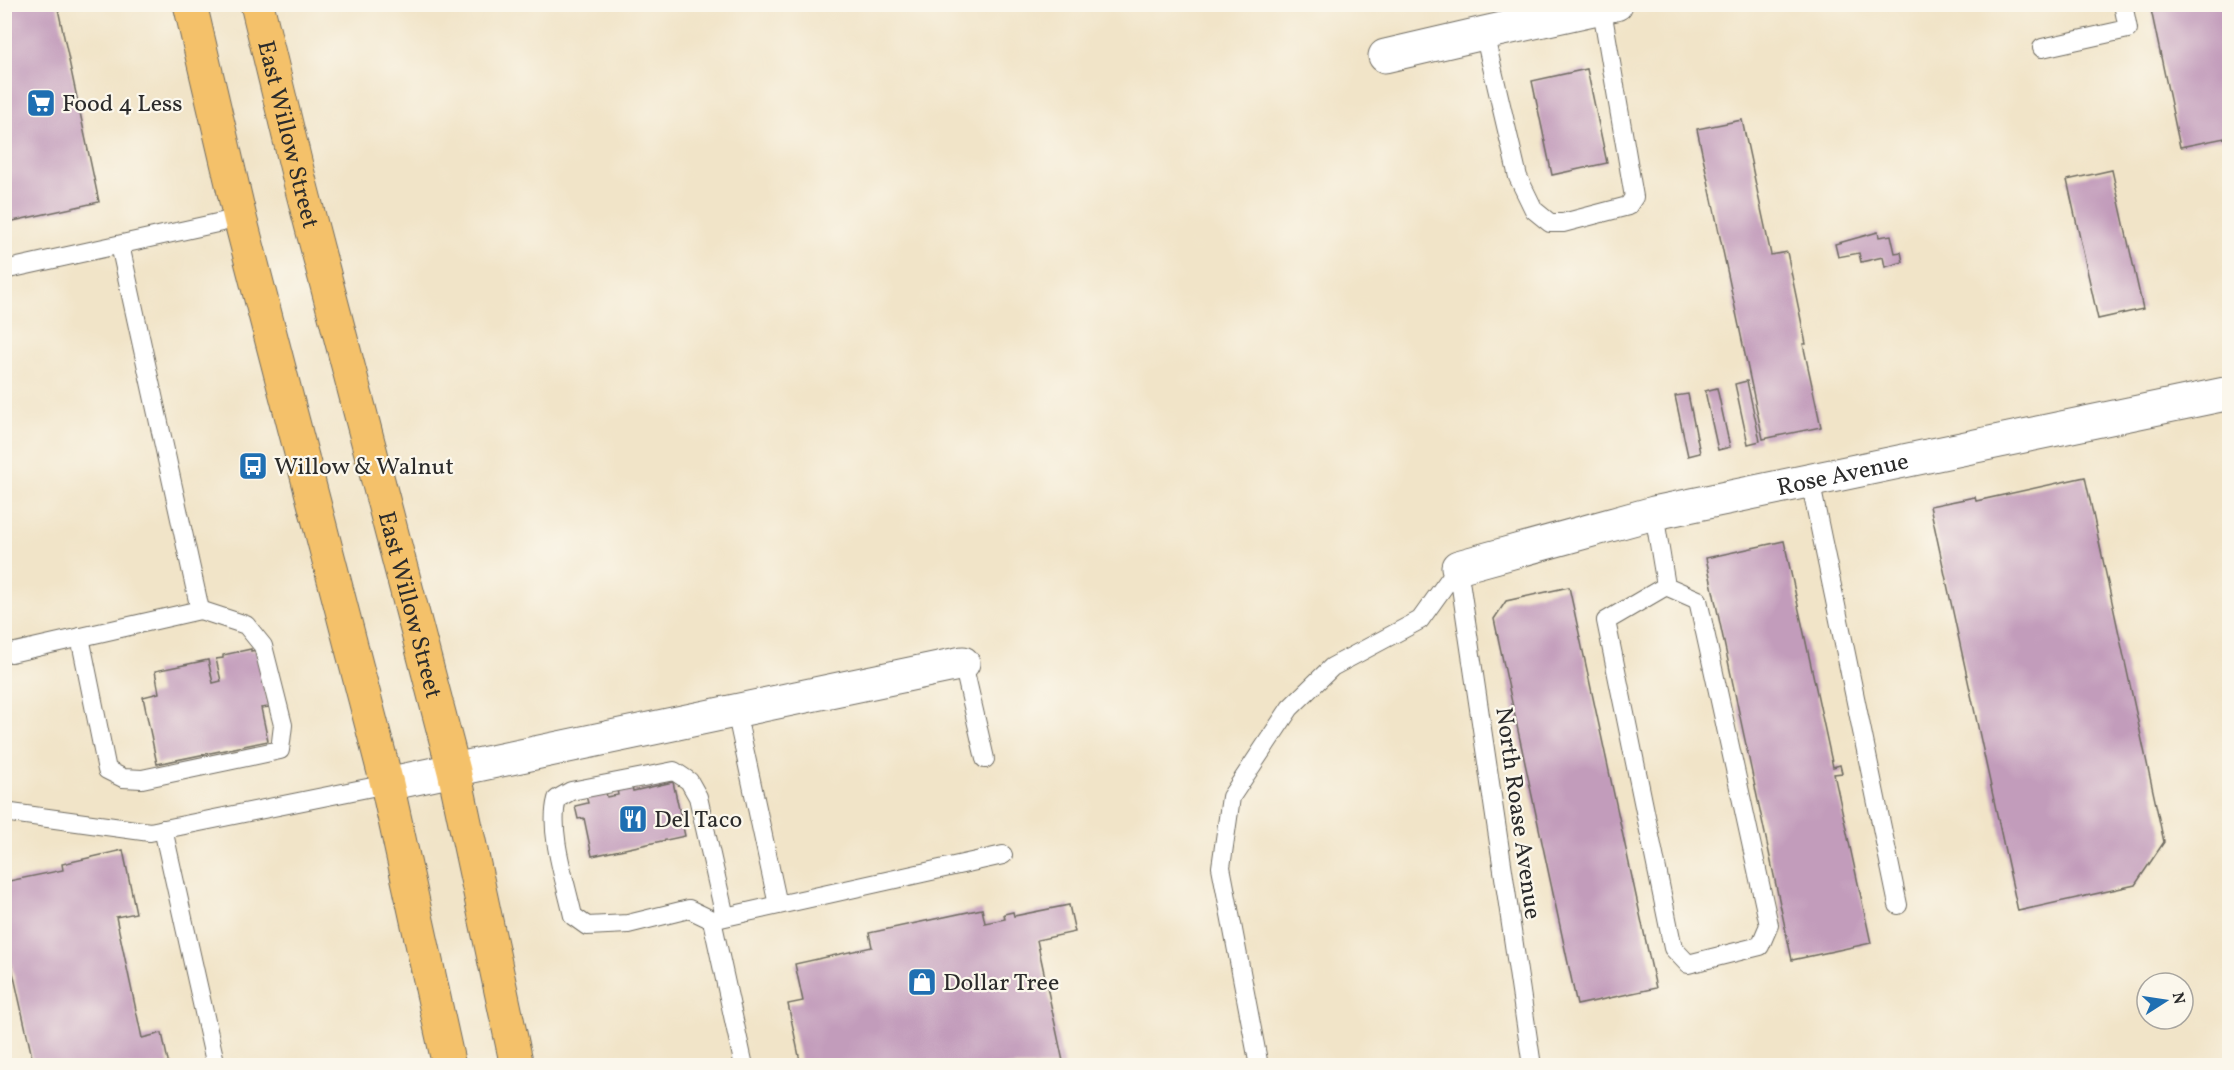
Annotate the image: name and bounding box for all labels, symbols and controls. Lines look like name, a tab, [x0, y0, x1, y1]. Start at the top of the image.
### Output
street label: East Willow Street	[247, 37, 326, 232]
supermarket icon: Food 4 Less	[25, 87, 57, 119]
place label: Food 4 Less	[62, 88, 183, 122]
street label: Rose Avenue	[1774, 445, 1912, 506]
bus stop icon: Willow & Walnut	[237, 450, 269, 482]
place label: Willow & Walnut	[274, 451, 454, 485]
street label: East Willow Street	[368, 508, 449, 703]
street label: North Roase Avenue	[1485, 705, 1549, 921]
restaurant icon: Del Taco	[617, 803, 649, 835]
place label: Del Taco	[654, 804, 742, 838]
shop icon: Dollar Tree	[906, 966, 938, 998]
place label: Dollar Tree	[943, 967, 1059, 1001]
north arrow	[2135, 971, 2195, 1031]
text: N	[2166, 990, 2190, 1007]

